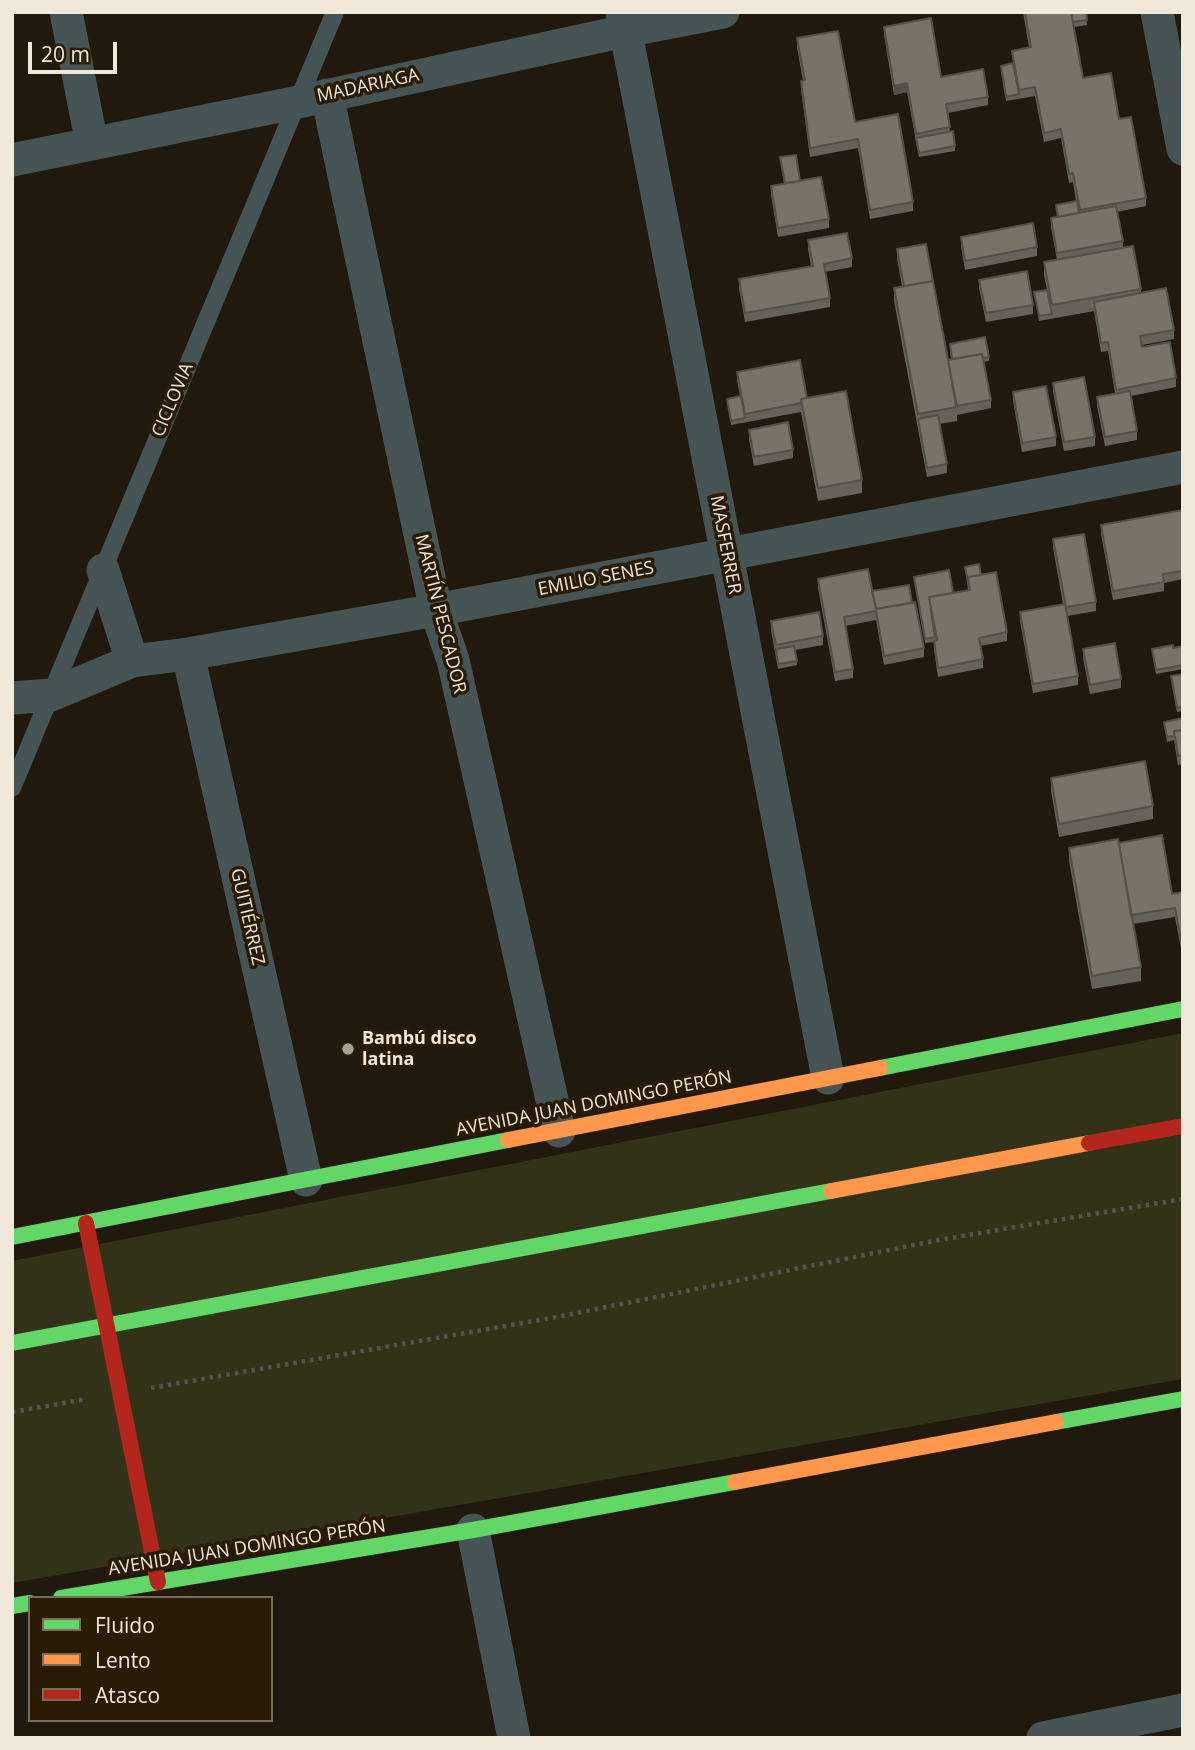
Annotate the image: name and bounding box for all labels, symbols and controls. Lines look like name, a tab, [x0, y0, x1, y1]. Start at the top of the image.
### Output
scale bar	[32, 28, 121, 72]
text: 20 m	[41, 40, 90, 68]
street label: MADARIAGA	[315, 65, 421, 107]
street label: CICLOVIA	[148, 360, 198, 440]
street label: MASFERRER	[705, 494, 745, 596]
street label: MARTÍN PESCADOR	[410, 532, 470, 696]
street label: EMILIO SENES	[536, 557, 656, 601]
street label: GUITIÉRREZ	[225, 866, 269, 968]
place label: Bambú disco latina	[362, 1028, 477, 1070]
marker: Bambú disco latina	[340, 1041, 356, 1057]
street label: AVENIDA JUAN DOMINGO PERÓN	[454, 1067, 734, 1141]
street label: AVENIDA JUAN DOMINGO PERÓN	[107, 1515, 387, 1581]
legend	[28, 1596, 273, 1722]
text: Fluido	[95, 1611, 155, 1639]
text: Lento	[95, 1646, 151, 1674]
text: Atasco	[95, 1681, 160, 1709]

